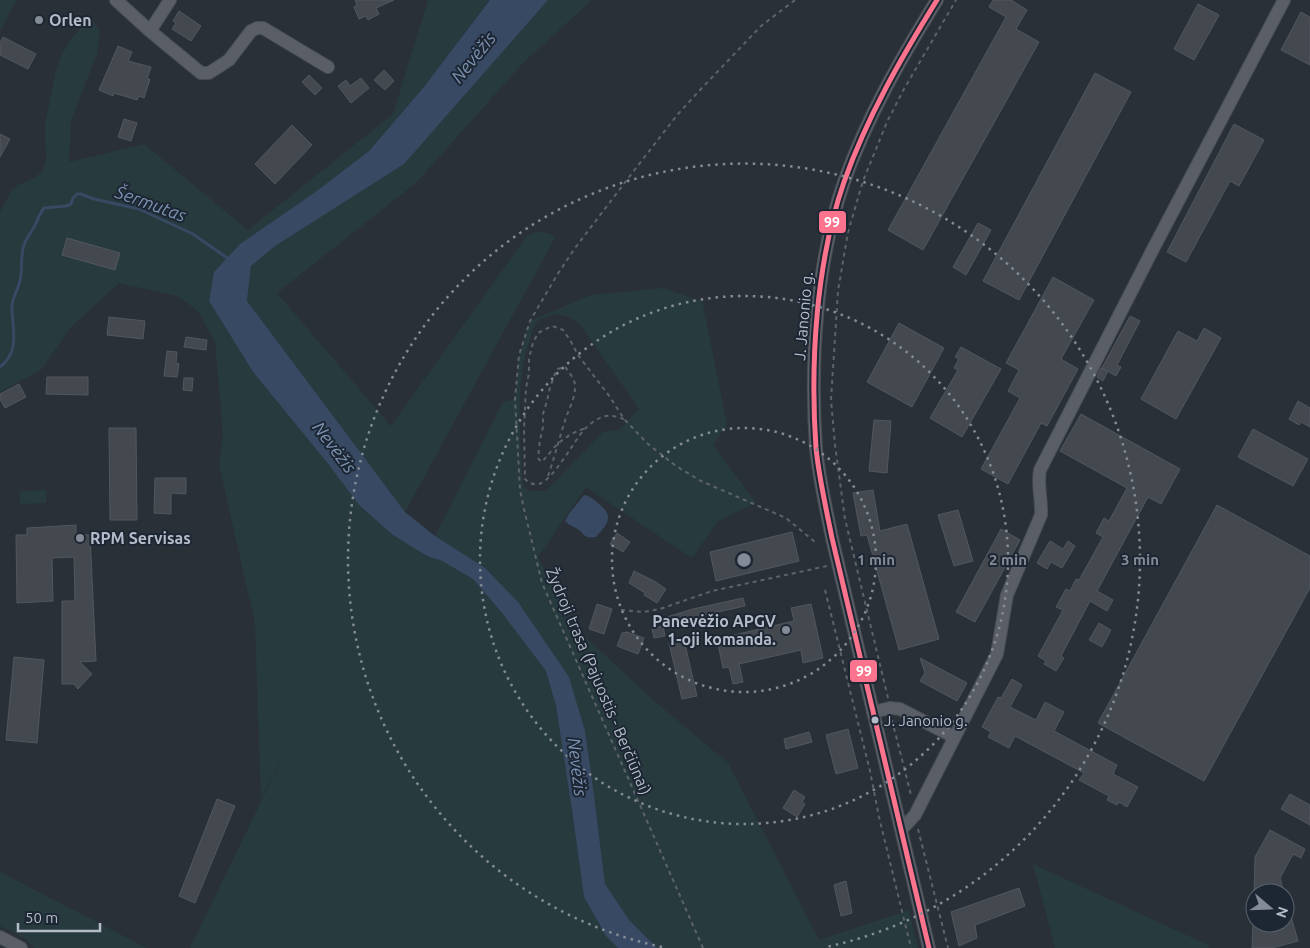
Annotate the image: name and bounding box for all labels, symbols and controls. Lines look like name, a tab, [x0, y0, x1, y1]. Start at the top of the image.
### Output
place label: Orlen	[49, 11, 92, 29]
marker: Orlen	[33, 14, 45, 26]
water label: Nevėžis	[447, 27, 500, 86]
water label: Šermutas	[112, 180, 190, 225]
line badge: 99	[818, 210, 847, 234]
text: 99	[824, 214, 840, 230]
street label: J. Janonio g.	[790, 271, 816, 361]
water label: Nevėžis	[309, 417, 361, 477]
place label: RPM Servisas	[90, 529, 191, 547]
marker: RPM Servisas	[74, 532, 86, 544]
centre of rings	[735, 551, 753, 569]
text: 1 min	[857, 551, 895, 568]
text: 2 min	[989, 551, 1027, 568]
text: 3 min	[1121, 551, 1159, 568]
street label: Žydroji trasa (Pajuostis - Berčiūnai)	[542, 564, 656, 798]
place label: Panevėžio APGV 1-oji komanda.	[652, 612, 777, 648]
marker: Panevėžio APGV 1-oji komanda.	[780, 624, 792, 636]
line badge: 99	[849, 659, 878, 683]
text: 99	[856, 663, 872, 679]
place label: J. Janonio g.	[884, 712, 968, 729]
marker: J. Janonio g.	[870, 715, 880, 725]
water label: Nevėžis	[564, 736, 592, 798]
north arrow	[1245, 883, 1295, 933]
scale bar	[18, 900, 100, 932]
text: N	[1273, 905, 1292, 920]
text: 50 m	[25, 909, 58, 926]

